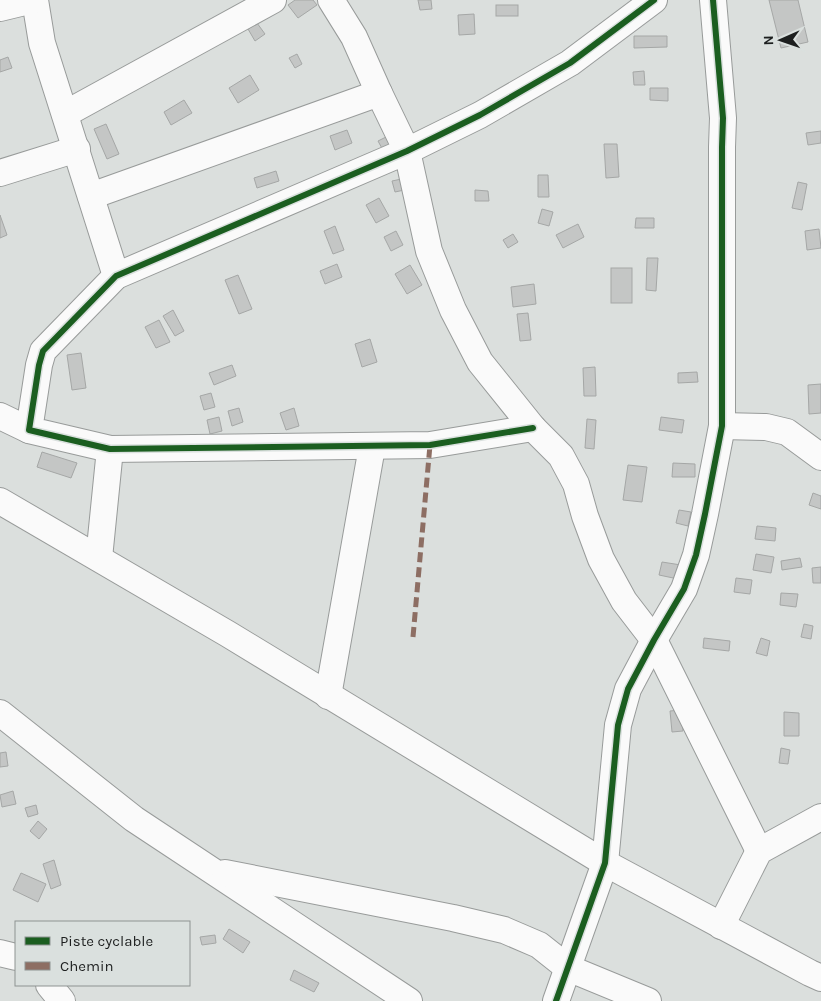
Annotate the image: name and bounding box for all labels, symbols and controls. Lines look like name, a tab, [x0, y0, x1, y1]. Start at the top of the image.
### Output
north arrow	[756, 15, 806, 65]
text: N	[760, 35, 777, 46]
legend	[15, 921, 190, 986]
text: Piste cyclable	[60, 932, 153, 950]
text: Chemin	[60, 957, 114, 975]

